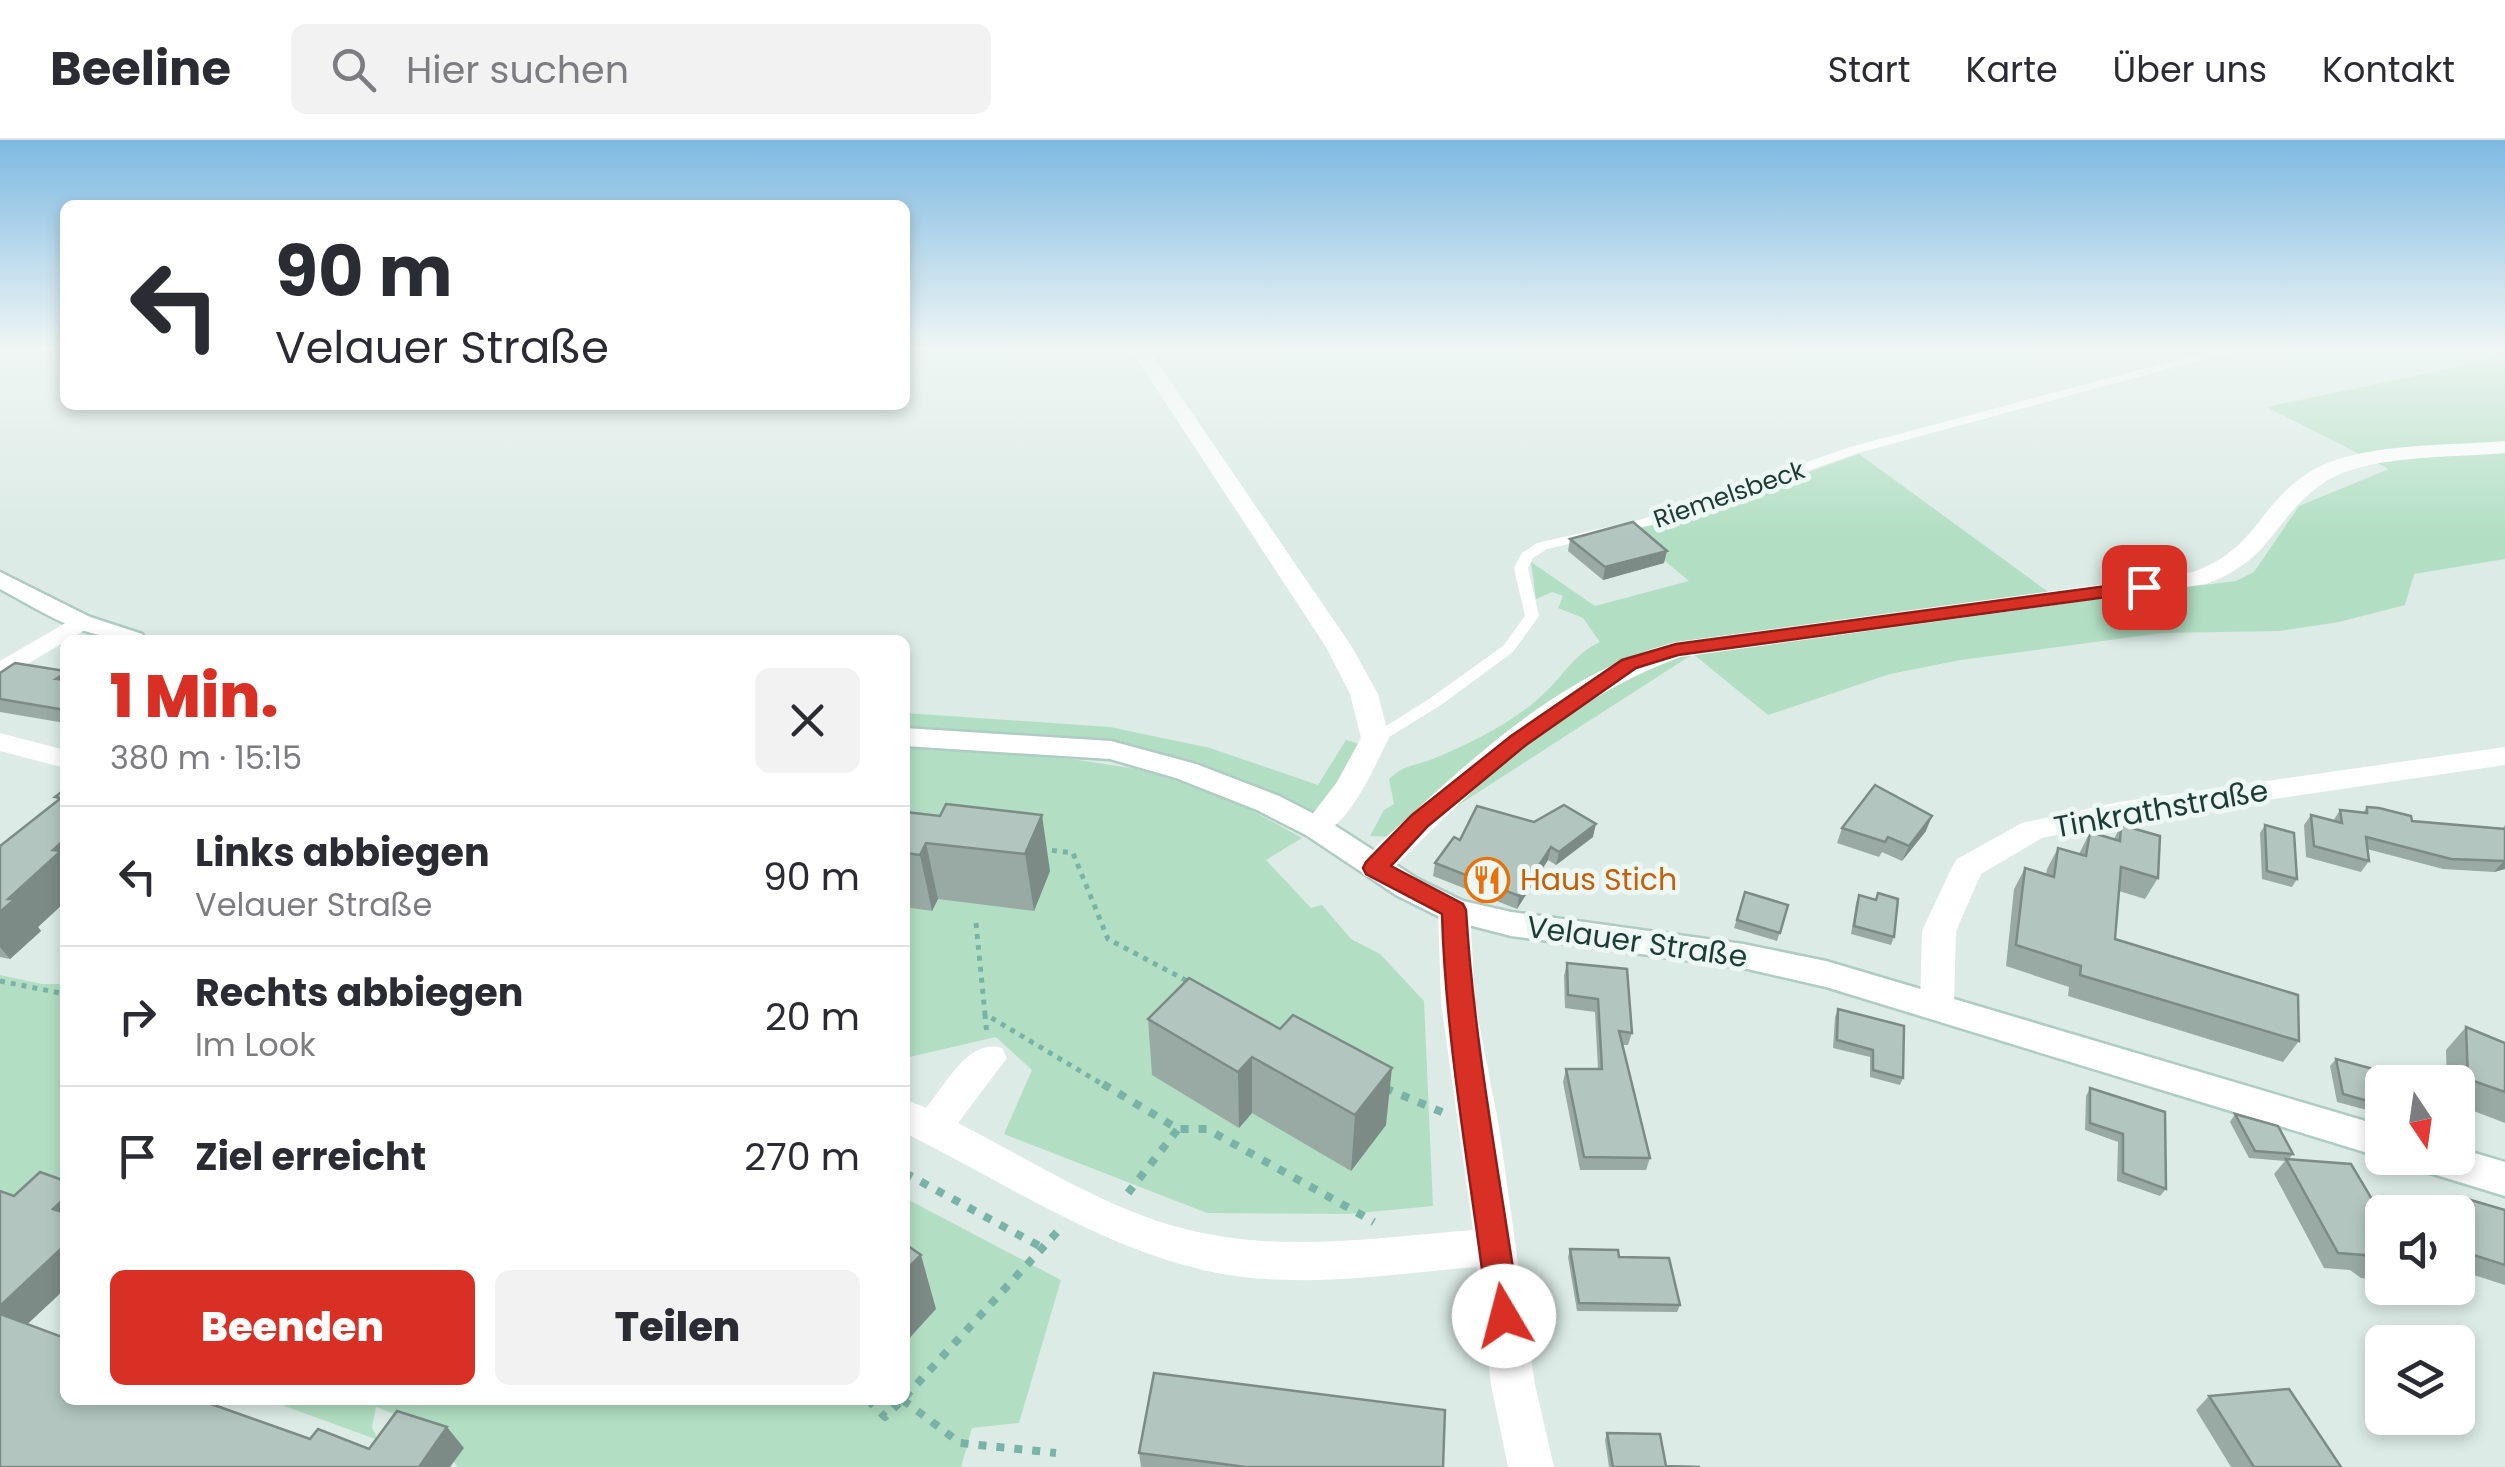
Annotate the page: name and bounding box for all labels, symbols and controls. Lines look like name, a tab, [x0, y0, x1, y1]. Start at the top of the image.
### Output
search box	[291, 24, 991, 114]
text: Beeline	[50, 35, 231, 102]
icon: search	[326, 42, 381, 97]
text: Hier suchen	[406, 43, 629, 96]
text: Start	[1828, 45, 1910, 94]
text: Karte	[1965, 45, 2058, 94]
text: Über uns	[2113, 45, 2267, 94]
text: Kontakt	[2322, 45, 2455, 94]
text: 90 m	[275, 222, 453, 321]
icon: left	[110, 240, 240, 370]
text: Velauer Straße	[275, 316, 609, 379]
street label: Riemelsbeck	[1649, 452, 1810, 537]
pin	[2102, 545, 2187, 630]
icon: arrive	[2117, 560, 2172, 615]
text: 1 Min.	[110, 654, 278, 738]
button: close	[755, 668, 860, 773]
text: 380 m · 15:15	[110, 735, 302, 780]
street label: Tinkrathstraße	[2050, 768, 2271, 849]
text: Links abbiegen	[195, 826, 490, 879]
icon: left	[110, 849, 165, 904]
text: 90 m	[763, 850, 860, 903]
restaurant icon: Haus Stich	[1464, 857, 1510, 903]
place label: Haus Stich	[1520, 858, 1677, 901]
text: Velauer Straße	[195, 882, 432, 927]
street label: Velauer Straße	[1524, 905, 1750, 978]
text: Rechts abbiegen	[195, 966, 523, 1019]
icon: right	[110, 989, 165, 1044]
text: 20 m	[765, 990, 860, 1043]
text: Im Look	[195, 1022, 316, 1067]
north arrow	[2365, 1065, 2475, 1175]
map controls	[2365, 1065, 2475, 1435]
icon: arrive	[110, 1129, 165, 1184]
text: Ziel erreicht	[195, 1130, 426, 1183]
text: 270 m	[744, 1130, 860, 1183]
button: sound	[2365, 1195, 2475, 1305]
position arrow	[1452, 1264, 1556, 1368]
button: Beenden	[110, 1270, 475, 1385]
button: Teilen	[495, 1270, 860, 1385]
button: layers	[2365, 1325, 2475, 1435]

